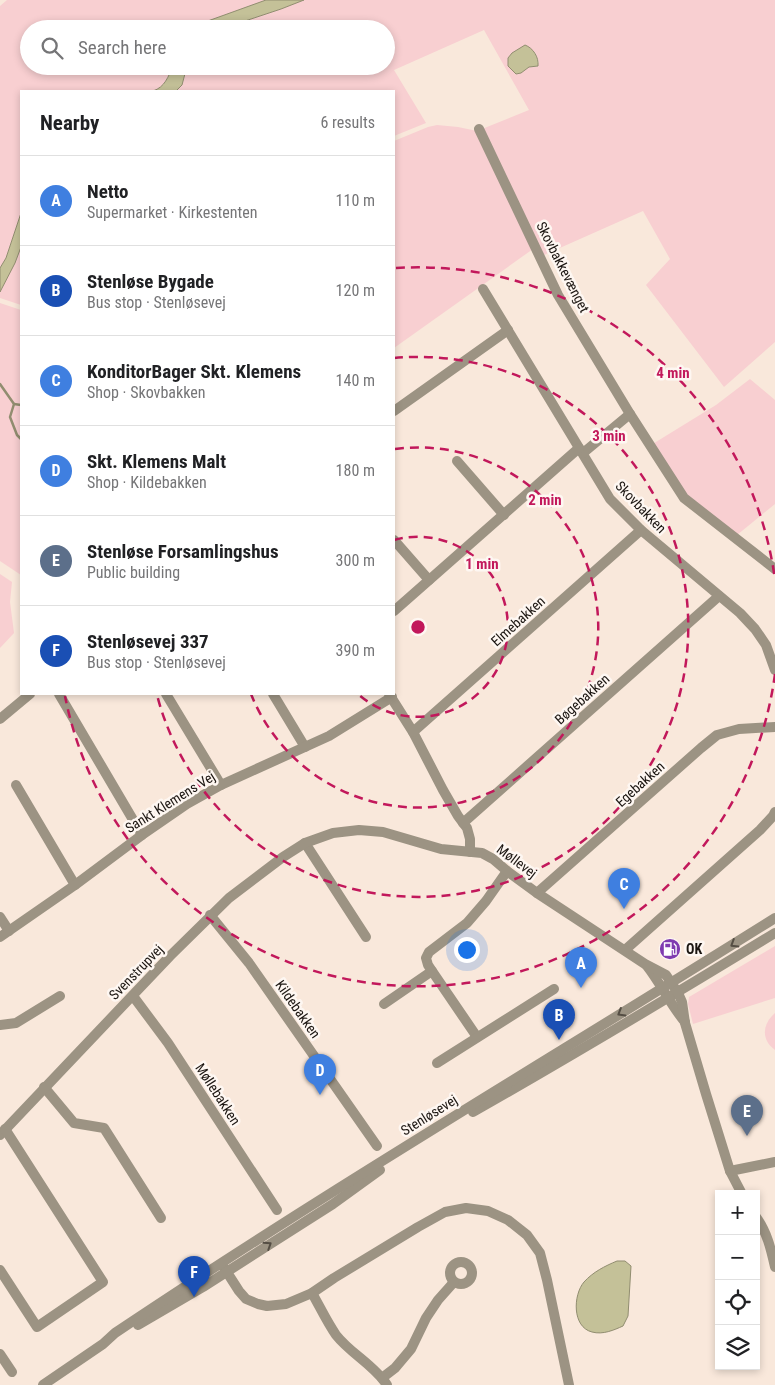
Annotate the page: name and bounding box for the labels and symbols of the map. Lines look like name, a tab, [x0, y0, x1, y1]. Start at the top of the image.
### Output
street label: Skovbakkevænget	[533, 219, 593, 315]
text: 4 min	[656, 364, 690, 382]
text: 3 min	[592, 427, 626, 445]
street label: Skovbakken	[612, 478, 670, 536]
text: 2 min	[528, 491, 562, 509]
text: 1 min	[465, 555, 499, 573]
street label: Elmebakken	[488, 593, 548, 649]
centre of rings	[409, 618, 427, 636]
street label: Bøgebakken	[552, 670, 612, 728]
street label: Egebakken	[612, 758, 668, 810]
street label: Sankt Klemens Vej	[122, 768, 218, 836]
street label: Møllevej	[494, 841, 540, 881]
pin: C	[608, 868, 640, 909]
your location	[454, 937, 480, 963]
fuel station icon: OK	[658, 937, 682, 961]
one-way arrow	[730, 938, 739, 948]
street label: Svenstrupvej	[106, 941, 166, 1003]
place label: OK	[686, 941, 702, 957]
pin: A	[565, 947, 597, 988]
street label: Kildebakken	[272, 977, 324, 1041]
pin: B	[543, 999, 575, 1040]
one-way arrow	[617, 1007, 626, 1017]
pin: D	[304, 1054, 336, 1095]
street label: Møllebakken	[192, 1060, 244, 1128]
street label: Stenløsevej	[398, 1091, 460, 1139]
pin: E	[731, 1095, 763, 1136]
one-way arrow	[263, 1242, 272, 1252]
pin: F	[178, 1256, 210, 1297]

